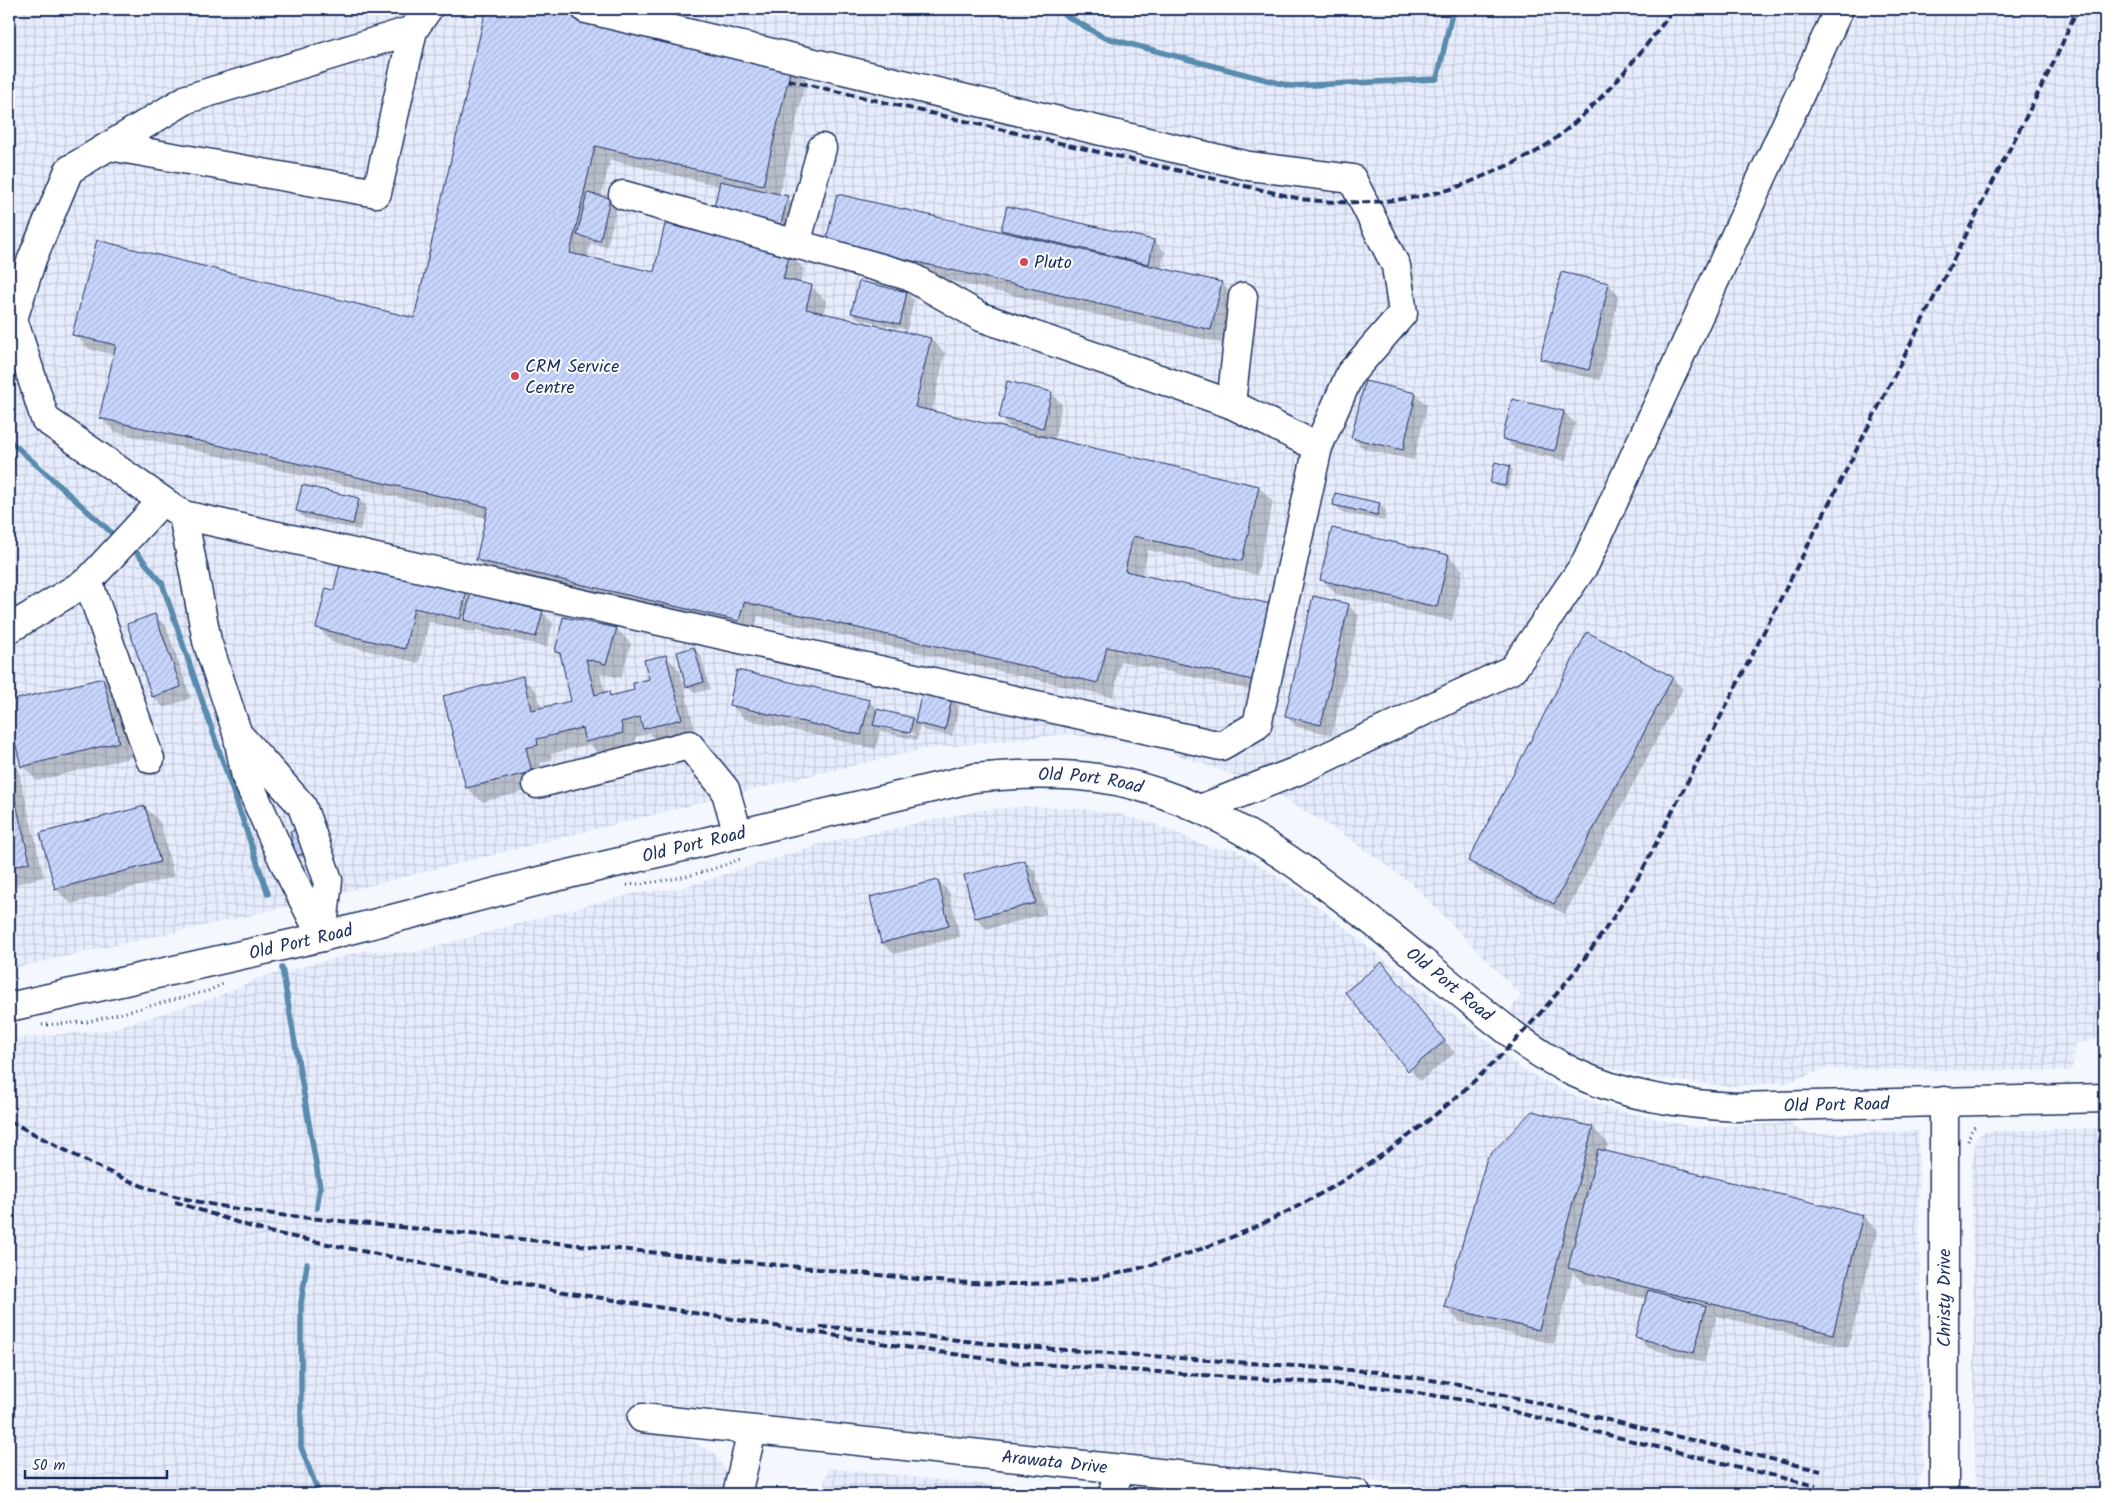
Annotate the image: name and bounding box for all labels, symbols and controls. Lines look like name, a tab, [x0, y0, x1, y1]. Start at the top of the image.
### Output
place label: Pluto	[1034, 249, 1072, 278]
marker: Pluto	[1018, 256, 1030, 268]
place label: CRM Service Centre	[525, 353, 619, 403]
marker: CRM Service Centre	[509, 370, 521, 382]
street label: Old Port Road	[1038, 761, 1147, 803]
street label: Old Port Road	[639, 819, 750, 872]
street label: Old Port Road	[246, 916, 357, 969]
street label: Old Port Road	[1399, 941, 1500, 1031]
street label: Old Port Road	[1783, 1090, 1891, 1122]
street label: Christy Drive	[1931, 1249, 1960, 1347]
street label: Arawata Drive	[1000, 1443, 1109, 1483]
scale bar	[25, 1448, 168, 1480]
text: 50 m	[32, 1454, 66, 1478]

